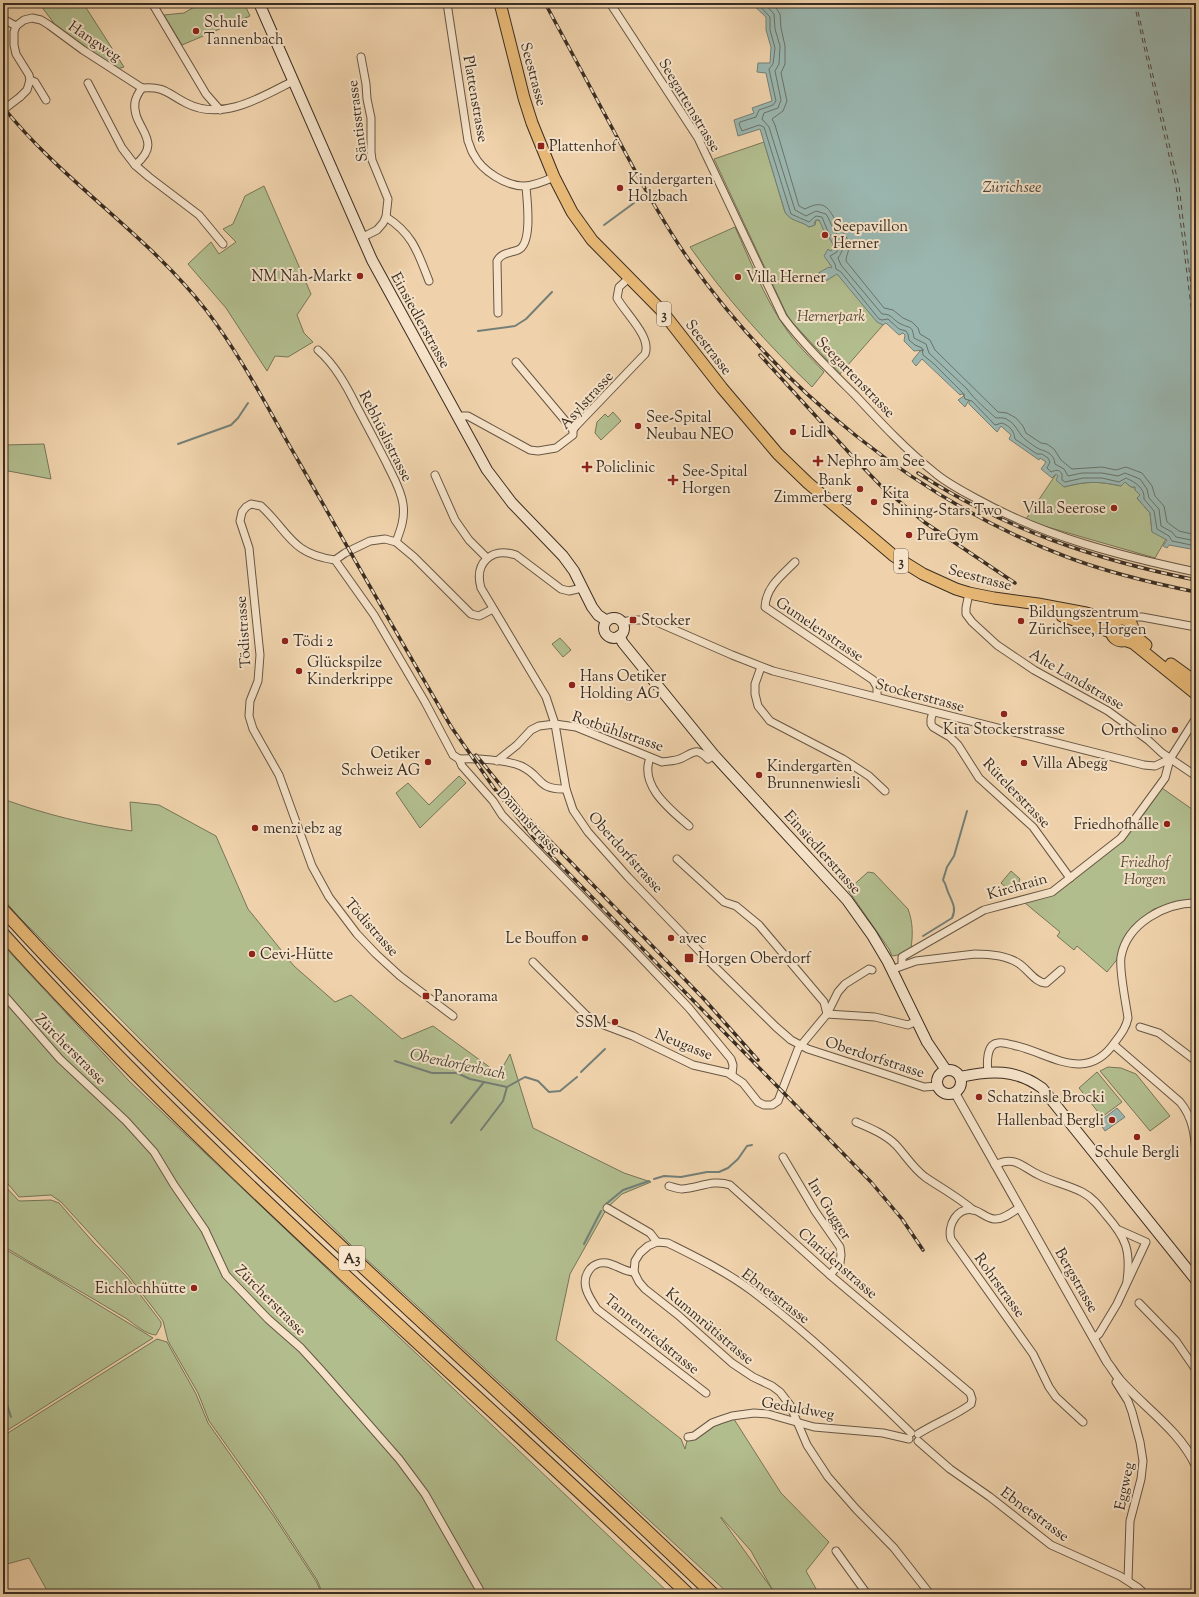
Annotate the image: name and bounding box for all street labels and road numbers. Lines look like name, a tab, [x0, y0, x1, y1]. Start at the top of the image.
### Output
street label: Hangweg	[63, 17, 125, 68]
street label: Seestrasse	[514, 40, 551, 109]
street label: Plattenstrasse	[457, 54, 492, 144]
street label: Seegartenstrasse	[652, 55, 725, 157]
street label: Säntisstrasse	[343, 79, 374, 163]
street label: Einsiedlerstrasse	[385, 269, 455, 372]
road number: 3	[657, 302, 671, 326]
street label: Seestrasse	[679, 316, 736, 380]
street label: Seegartenstrasse	[811, 333, 899, 423]
street label: Asylstrasse	[555, 367, 619, 435]
street label: Rebhüslistrasse	[353, 388, 417, 486]
road number: 3	[894, 549, 908, 573]
street label: Seestrasse	[945, 560, 1014, 597]
street label: Gumelenstrasse	[771, 593, 867, 668]
street label: Tödistrasse	[231, 595, 257, 669]
street label: Alte Landstrasse	[1025, 644, 1128, 716]
street label: Stockerstrasse	[873, 674, 967, 718]
street label: Rotbühlstrasse	[569, 707, 666, 758]
street label: Rütelerstrasse	[977, 754, 1055, 834]
street label: Dammstrasse	[491, 783, 565, 861]
street label: Einsiedlerstrasse	[778, 806, 865, 900]
street label: Oberdorfstrasse	[583, 808, 667, 898]
street label: Kirchrain	[985, 869, 1050, 906]
street label: Tödistrasse	[339, 894, 403, 962]
street label: Zürcherstrasse	[30, 1010, 110, 1090]
street label: Neugasse	[652, 1024, 715, 1066]
street label: Oberdorfstrasse	[822, 1032, 927, 1084]
street label: Im Gugger	[802, 1175, 856, 1245]
street label: Claridenstrasse	[793, 1224, 881, 1305]
street label: Bergstrasse	[1049, 1244, 1103, 1317]
road number: A3	[339, 1246, 365, 1270]
street label: Rohrstrasse	[968, 1249, 1029, 1322]
street label: Zürcherstrasse	[230, 1261, 310, 1341]
street label: Ebnetstrasse	[737, 1265, 814, 1330]
street label: Kummrütistrasse	[660, 1284, 758, 1370]
street label: Tannenriedstrasse	[599, 1290, 703, 1380]
street label: Geduldweg	[760, 1393, 836, 1426]
street label: Eggweg	[1111, 1460, 1140, 1512]
street label: Ebnetstrasse	[995, 1483, 1073, 1547]

